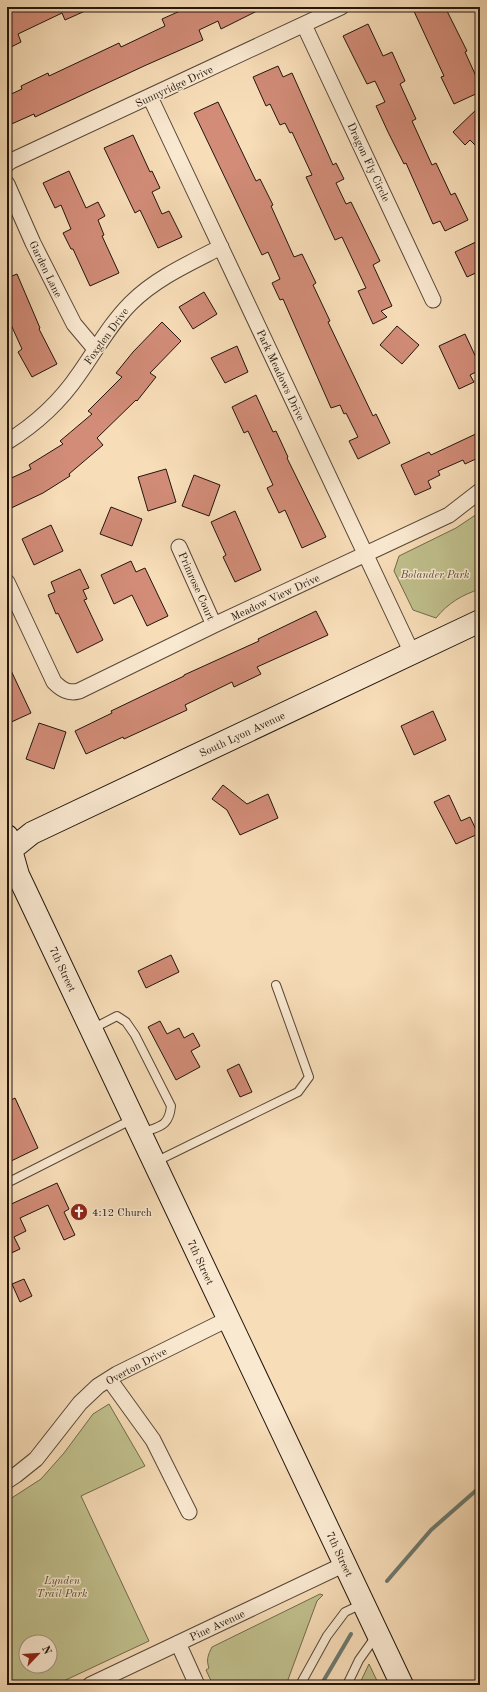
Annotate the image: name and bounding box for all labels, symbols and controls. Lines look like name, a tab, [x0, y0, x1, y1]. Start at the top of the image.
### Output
street label: Sunnyridge Drive	[134, 65, 215, 110]
street label: Dragon Fly Circle	[344, 121, 391, 204]
street label: Garden Lane	[26, 240, 63, 300]
street label: Foxglen Drive	[83, 307, 131, 367]
street label: Park Meadows Drive	[254, 328, 306, 423]
street label: Primrose Court	[176, 551, 216, 623]
park label: Bolander Park	[400, 570, 470, 581]
street label: Meadow View Drive	[230, 573, 322, 624]
street label: South Lyon Avenue	[198, 711, 287, 760]
street label: 7th Street	[46, 945, 77, 994]
church icon: 4:12 Church	[69, 1202, 89, 1222]
place label: 4:12 Church	[92, 1208, 152, 1219]
street label: 7th Street	[184, 1238, 215, 1287]
street label: Overton Drive	[104, 1347, 169, 1388]
street label: 7th Street	[323, 1530, 354, 1579]
park label: Lynden Trail Park	[37, 1576, 88, 1600]
street label: Pine Avenue	[188, 1609, 247, 1644]
north arrow	[18, 1634, 58, 1674]
text: N	[39, 1644, 53, 1657]

